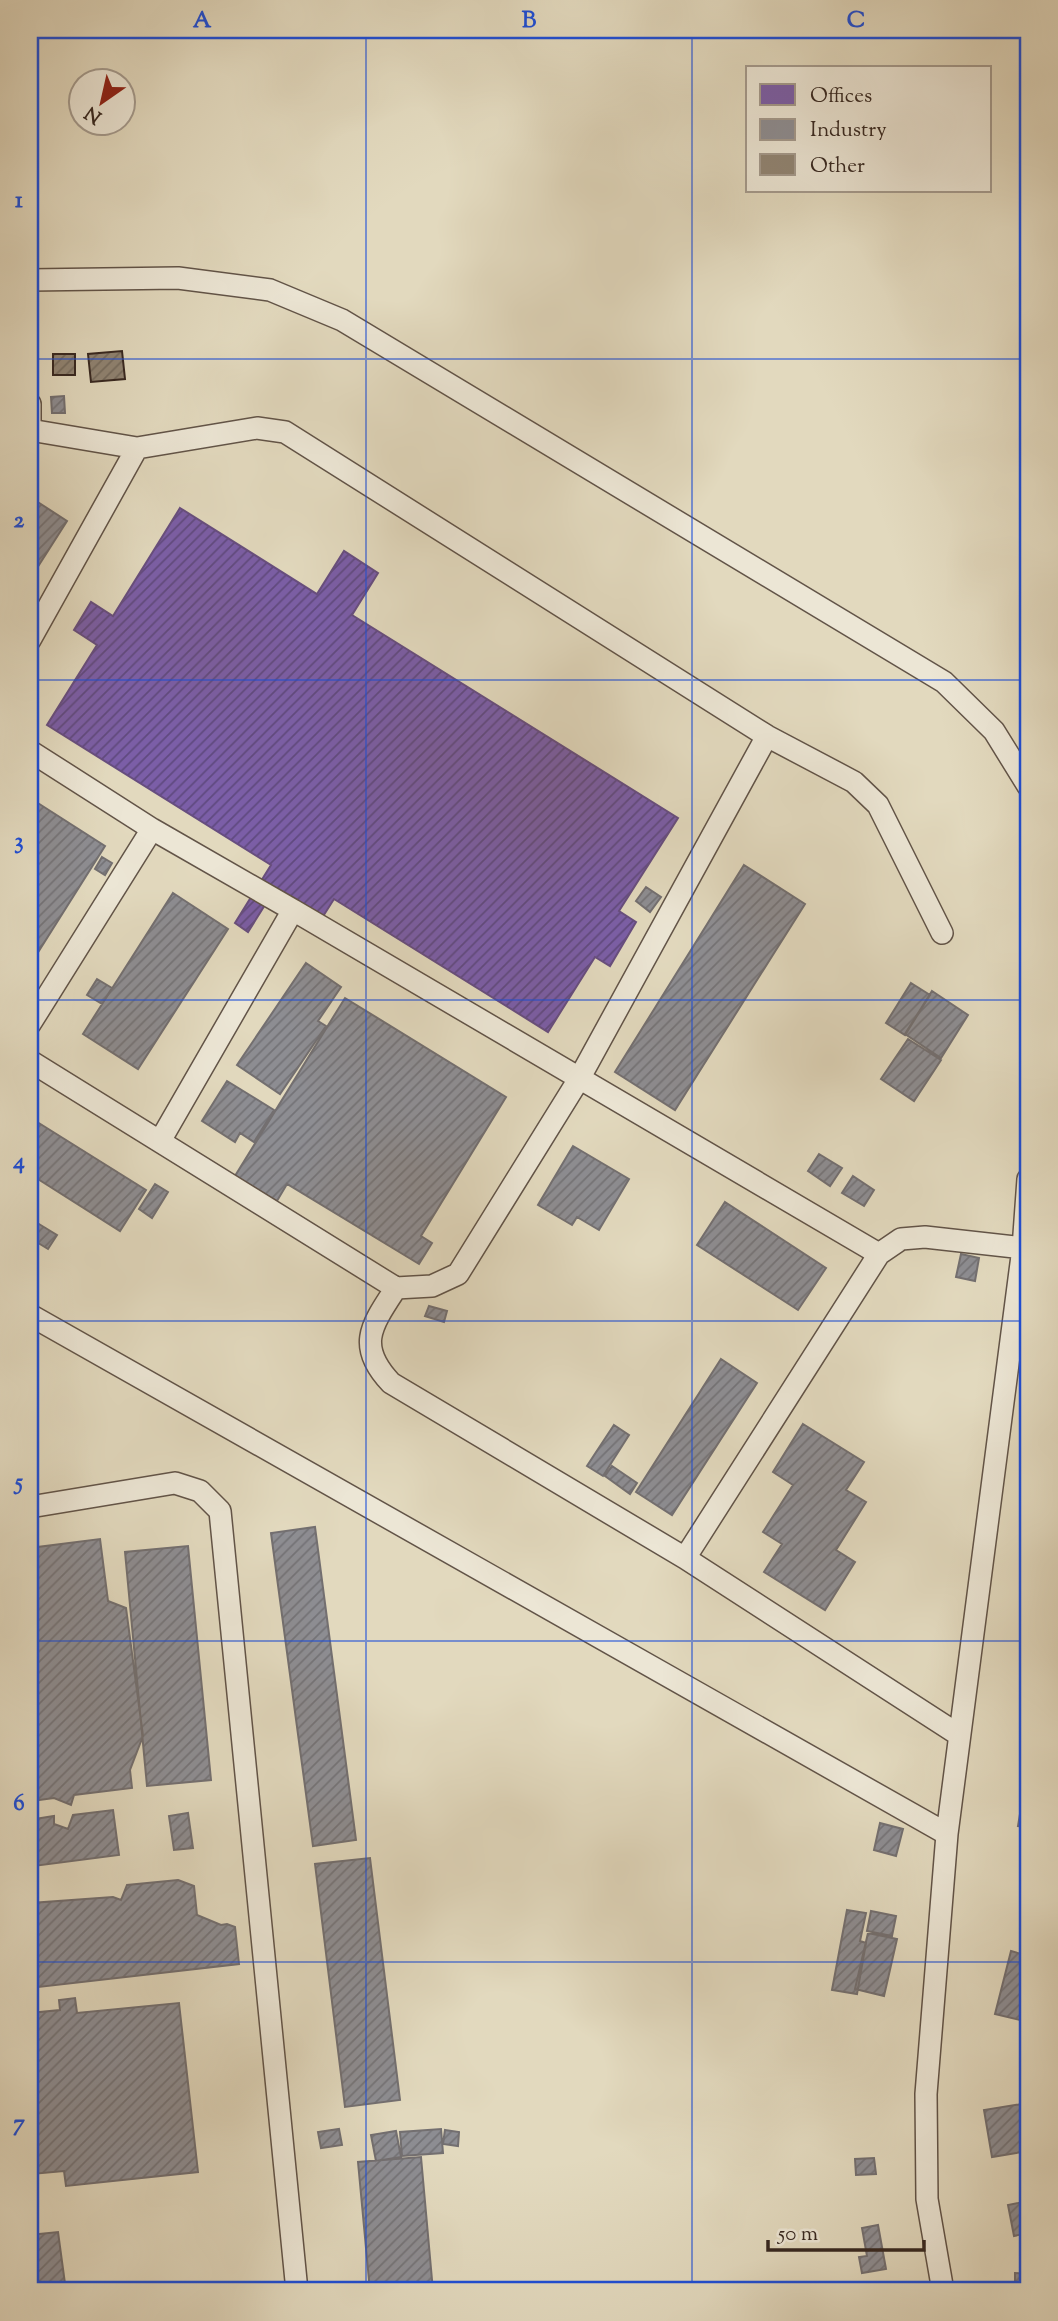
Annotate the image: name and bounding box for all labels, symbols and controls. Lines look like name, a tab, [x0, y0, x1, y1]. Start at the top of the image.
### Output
text: A	[193, 5, 212, 38]
text: B	[522, 5, 537, 38]
text: C	[847, 5, 865, 38]
north arrow	[66, 66, 136, 136]
legend	[746, 66, 992, 192]
text: Offices	[810, 82, 872, 112]
text: N	[80, 99, 108, 129]
text: Industry	[810, 116, 887, 146]
text: Other	[810, 152, 865, 182]
text: 1	[15, 185, 23, 218]
text: 2	[14, 505, 25, 538]
text: 3	[14, 826, 24, 859]
text: 4	[12, 1146, 25, 1179]
text: 5	[13, 1467, 23, 1500]
text: 6	[13, 1788, 25, 1821]
text: 7	[13, 2108, 25, 2141]
scale bar	[768, 2209, 923, 2253]
text: 50 m	[777, 2220, 818, 2250]

